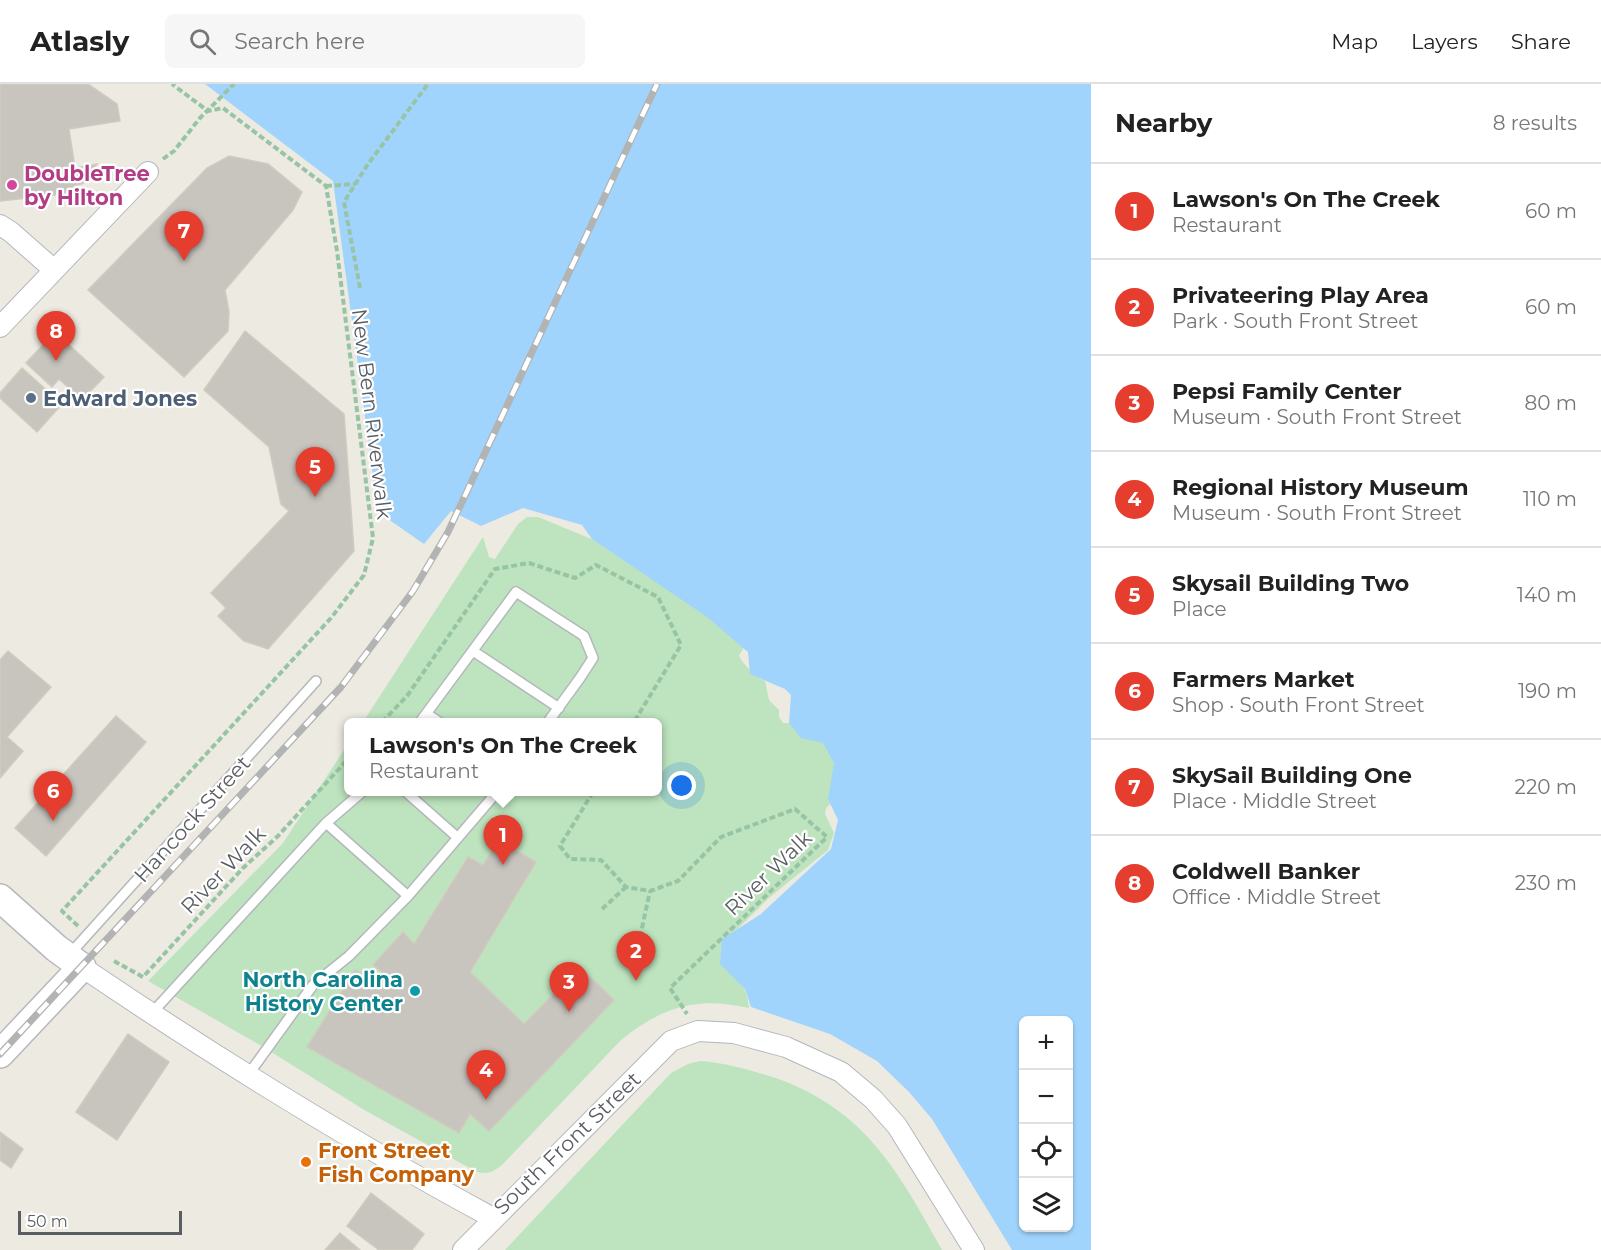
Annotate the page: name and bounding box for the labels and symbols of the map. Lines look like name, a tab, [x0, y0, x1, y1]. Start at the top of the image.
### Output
place label: DoubleTree by Hilton	[24, 161, 150, 210]
marker: DoubleTree by Hilton	[5, 178, 19, 192]
pin: 7	[164, 212, 204, 261]
street label: New Bern Riverwalk	[347, 307, 397, 521]
pin: 8	[36, 312, 76, 361]
place label: Edward Jones	[43, 386, 197, 411]
marker: Edward Jones	[24, 391, 38, 405]
pin: 5	[296, 448, 334, 497]
street label: Hancock Street	[129, 751, 255, 887]
your location	[667, 771, 696, 800]
pin: 6	[34, 772, 72, 821]
pin: 1	[484, 816, 522, 865]
street label: River Walk	[175, 821, 271, 919]
street label: River Walk	[719, 825, 817, 921]
pin: 2	[616, 932, 656, 981]
pin: 3	[550, 962, 588, 1012]
place label: North Carolina History Center	[243, 967, 403, 1016]
marker: North Carolina History Center	[408, 984, 422, 998]
pin: 4	[466, 1050, 506, 1100]
street label: South Front Street	[488, 1066, 646, 1220]
place label: Front Street Fish Company	[318, 1138, 475, 1187]
marker: Front Street Fish Company	[299, 1155, 313, 1169]
scale bar	[18, 1208, 182, 1236]

